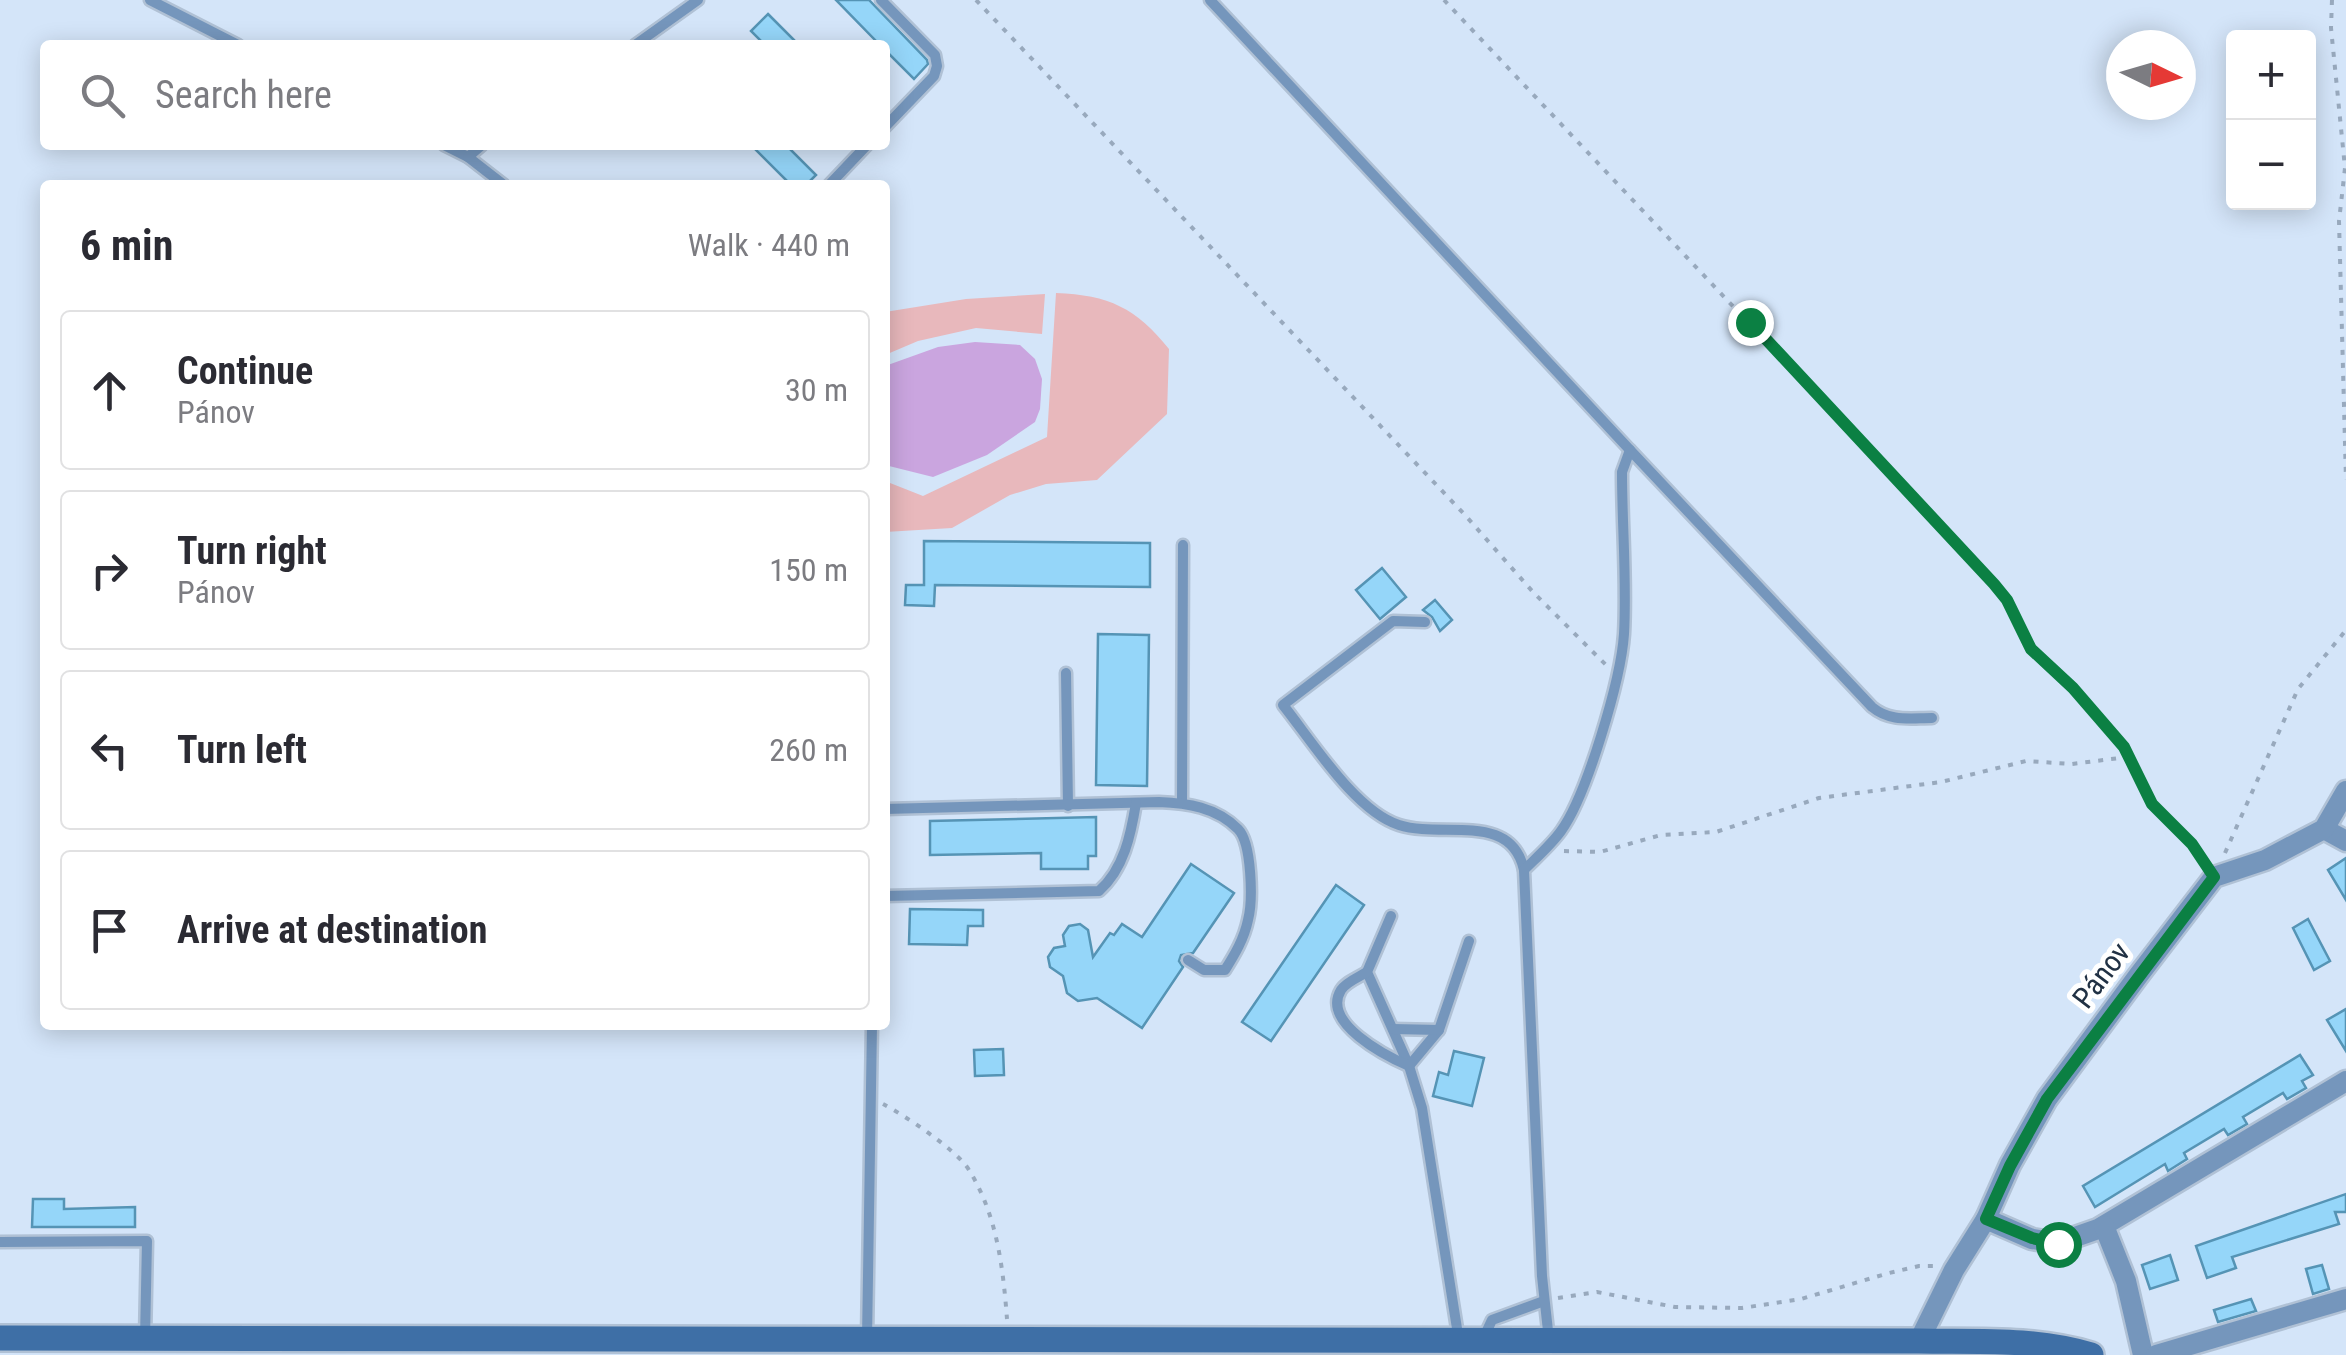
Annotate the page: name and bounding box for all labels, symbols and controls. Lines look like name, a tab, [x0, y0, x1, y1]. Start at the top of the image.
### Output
north arrow	[2106, 30, 2196, 120]
map controls	[2226, 30, 2316, 210]
button: +	[2226, 30, 2316, 120]
search box	[40, 40, 890, 150]
icon: search	[75, 68, 130, 123]
text: Search here	[155, 73, 332, 117]
button: −	[2226, 120, 2316, 210]
text: 6 min	[80, 221, 173, 270]
text: Walk · 440 m	[688, 226, 850, 264]
route end	[1728, 300, 1774, 346]
text: Continue	[177, 349, 313, 393]
icon: ahead	[82, 363, 137, 418]
text: 30 m	[785, 371, 848, 409]
text: Pánov	[177, 393, 255, 431]
text: Turn right	[177, 529, 327, 573]
icon: right	[82, 543, 137, 598]
text: 150 m	[769, 551, 848, 589]
text: Pánov	[177, 573, 255, 611]
icon: left	[82, 723, 137, 778]
text: Turn left	[177, 728, 307, 772]
text: 260 m	[769, 731, 848, 769]
icon: arrive	[82, 903, 137, 958]
text: Arrive at destination	[177, 908, 487, 952]
street label: Pánov	[2065, 935, 2137, 1015]
route start	[2036, 1222, 2082, 1268]

